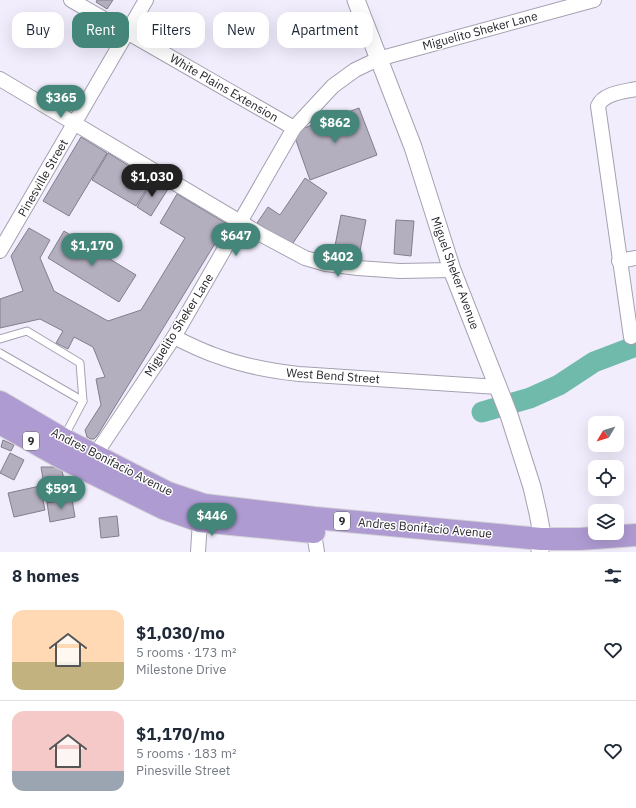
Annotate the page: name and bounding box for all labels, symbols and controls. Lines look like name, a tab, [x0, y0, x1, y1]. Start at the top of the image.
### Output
street label: Miguelito Sheker Lane	[421, 8, 539, 53]
chip: Buy	[12, 12, 64, 48]
chip: Rent	[72, 12, 129, 48]
chip: Filters	[137, 12, 205, 48]
chip: New	[213, 12, 269, 48]
chip: Apartment	[277, 12, 373, 48]
street label: White Plains Extension	[167, 50, 281, 125]
pin: $365	[37, 85, 85, 119]
text: $365	[45, 89, 77, 106]
pin: $862	[311, 110, 359, 144]
text: $862	[319, 114, 351, 131]
street label: Pinesville Street	[14, 136, 71, 219]
pin: $1,030	[119, 164, 185, 198]
text: $1,030	[130, 168, 174, 185]
street label: Miguel Sheker Avenue	[428, 214, 483, 332]
pin: $647	[212, 223, 260, 257]
text: $647	[220, 227, 252, 244]
pin: $1,170	[59, 233, 125, 267]
text: $1,170	[70, 237, 114, 254]
pin: $402	[314, 244, 362, 278]
text: $402	[322, 248, 354, 265]
street label: Miguelito Sheker Lane	[141, 270, 217, 379]
street label: West Bend Street	[286, 365, 380, 386]
north arrow	[588, 416, 624, 452]
map controls	[588, 416, 624, 540]
street label: Andres Bonifacio Avenue	[49, 424, 176, 499]
road number: 9	[23, 432, 39, 450]
button: locate	[588, 460, 624, 496]
pin: $591	[37, 476, 85, 510]
text: $591	[45, 480, 77, 497]
pin: $446	[188, 503, 236, 537]
button: layers	[588, 504, 624, 540]
text: $446	[196, 507, 228, 524]
road number: 9	[334, 512, 350, 530]
street label: Andres Bonifacio Avenue	[357, 514, 493, 541]
text: 8 homes	[12, 565, 79, 587]
icon: filters	[602, 565, 624, 587]
text: $1,030/mo	[136, 622, 225, 644]
icon: home	[44, 626, 92, 674]
icon: heart	[602, 639, 624, 661]
text: 5 rooms · 173 m²	[136, 644, 237, 661]
text: Milestone Drive	[136, 661, 226, 678]
text: $1,170/mo	[136, 723, 225, 745]
icon: home	[44, 727, 92, 775]
icon: heart	[602, 740, 624, 762]
text: 5 rooms · 183 m²	[136, 745, 237, 762]
text: Pinesville Street	[136, 762, 230, 779]

